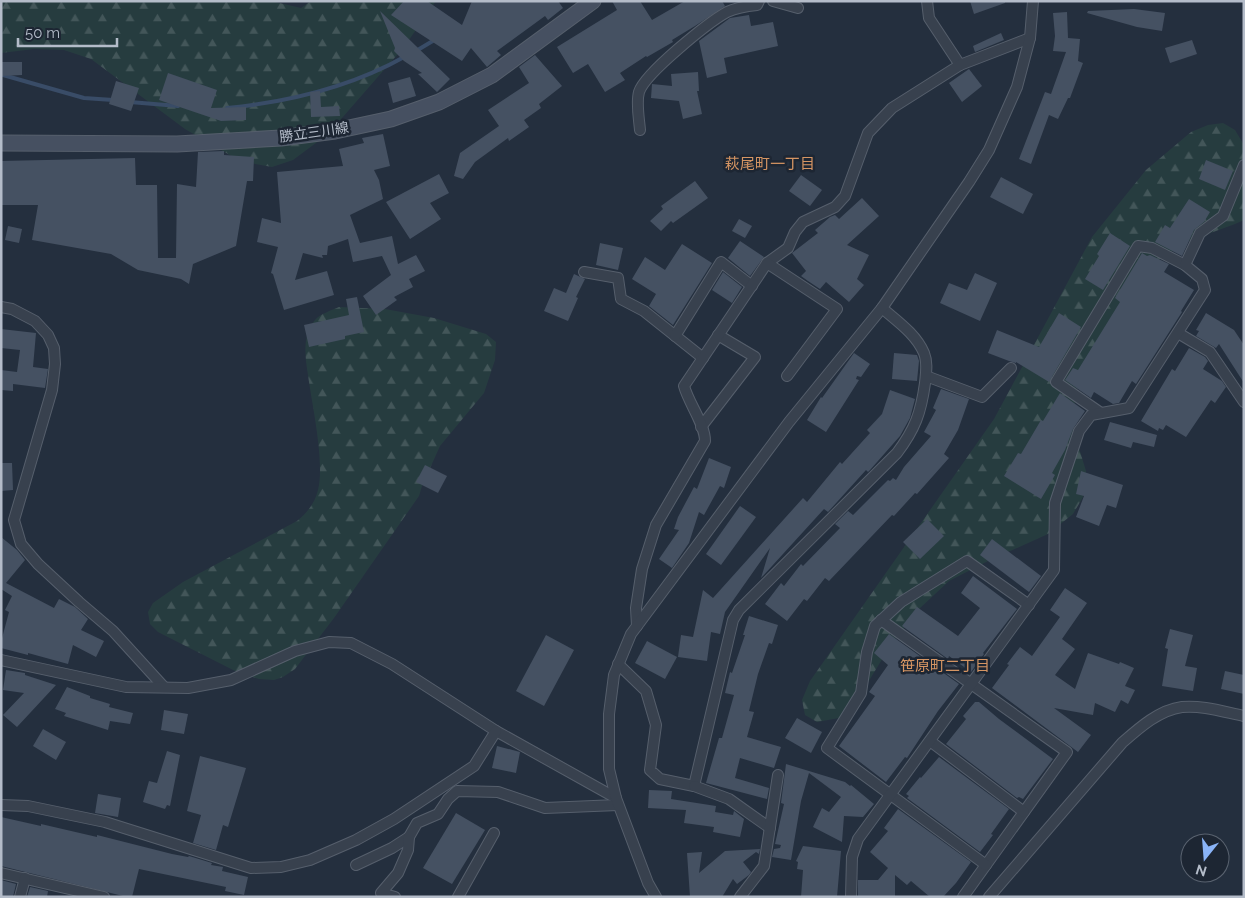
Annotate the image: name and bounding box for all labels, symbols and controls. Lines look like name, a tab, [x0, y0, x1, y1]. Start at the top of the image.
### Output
scale bar	[18, 15, 116, 47]
text: 50 m	[25, 24, 60, 42]
street label: 勝立三川線	[278, 119, 350, 145]
district label: 萩尾町一丁目	[725, 155, 815, 173]
district label: 笹原町二丁目	[900, 657, 990, 675]
north arrow	[1180, 833, 1230, 883]
text: N	[1194, 861, 1209, 880]

